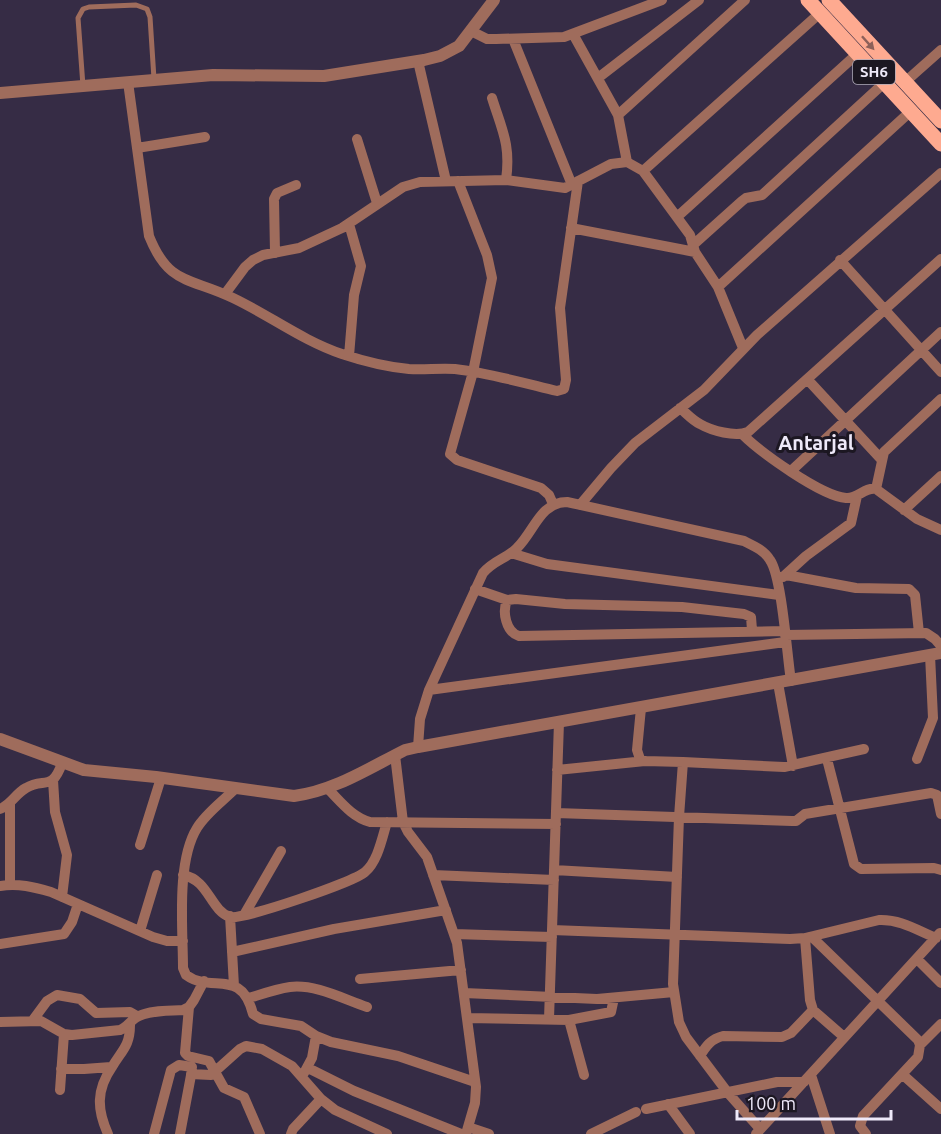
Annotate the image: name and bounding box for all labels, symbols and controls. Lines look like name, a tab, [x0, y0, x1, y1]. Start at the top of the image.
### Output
one-way arrow	[861, 35, 874, 50]
road number: SH6	[853, 60, 895, 84]
district label: Antarjal	[778, 431, 854, 454]
scale bar	[737, 1083, 892, 1121]
text: 100 m	[746, 1093, 796, 1113]

